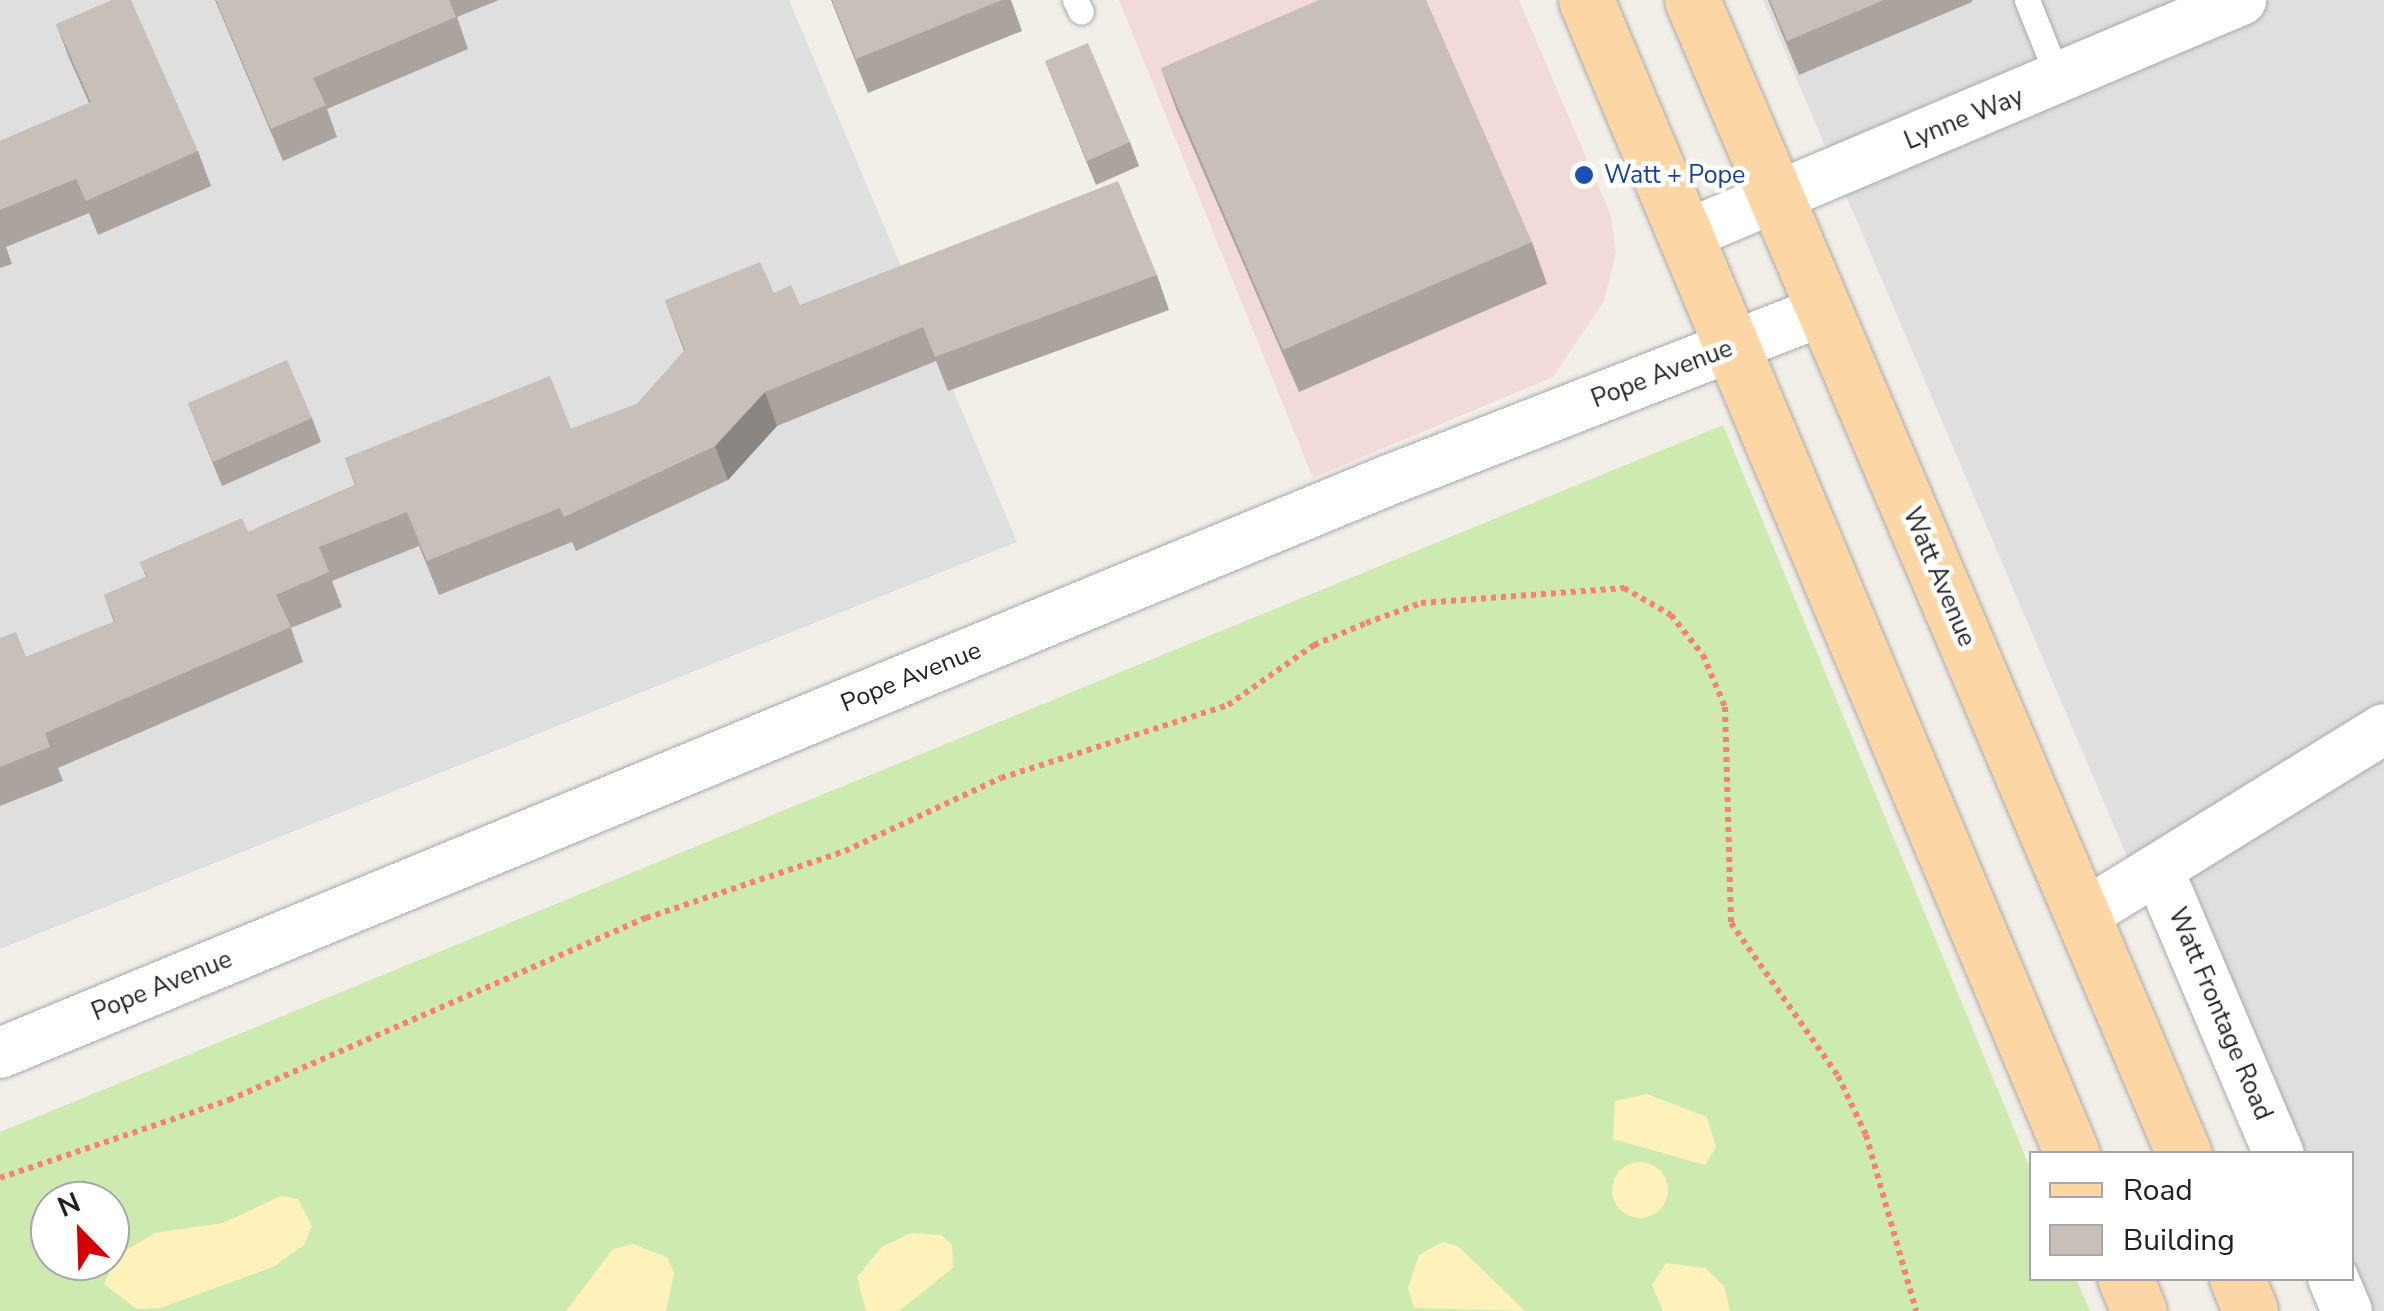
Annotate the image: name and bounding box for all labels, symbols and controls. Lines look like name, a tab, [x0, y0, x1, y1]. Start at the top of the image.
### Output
street label: Lynne Way	[1900, 82, 2028, 156]
place label: Watt + Pope	[1604, 160, 1745, 190]
marker: Watt + Pope	[1573, 164, 1595, 186]
street label: Pope Avenue	[1587, 333, 1737, 415]
street label: Watt Avenue	[1896, 503, 1982, 651]
street label: Pope Avenue	[837, 635, 985, 719]
street label: Watt Frontage Road	[2162, 903, 2278, 1125]
street label: Pope Avenue	[88, 944, 236, 1028]
legend	[2029, 1151, 2354, 1281]
text: Road	[2123, 1170, 2193, 1211]
north arrow	[30, 1181, 130, 1281]
text: N	[52, 1184, 86, 1227]
text: Building	[2123, 1220, 2235, 1261]

